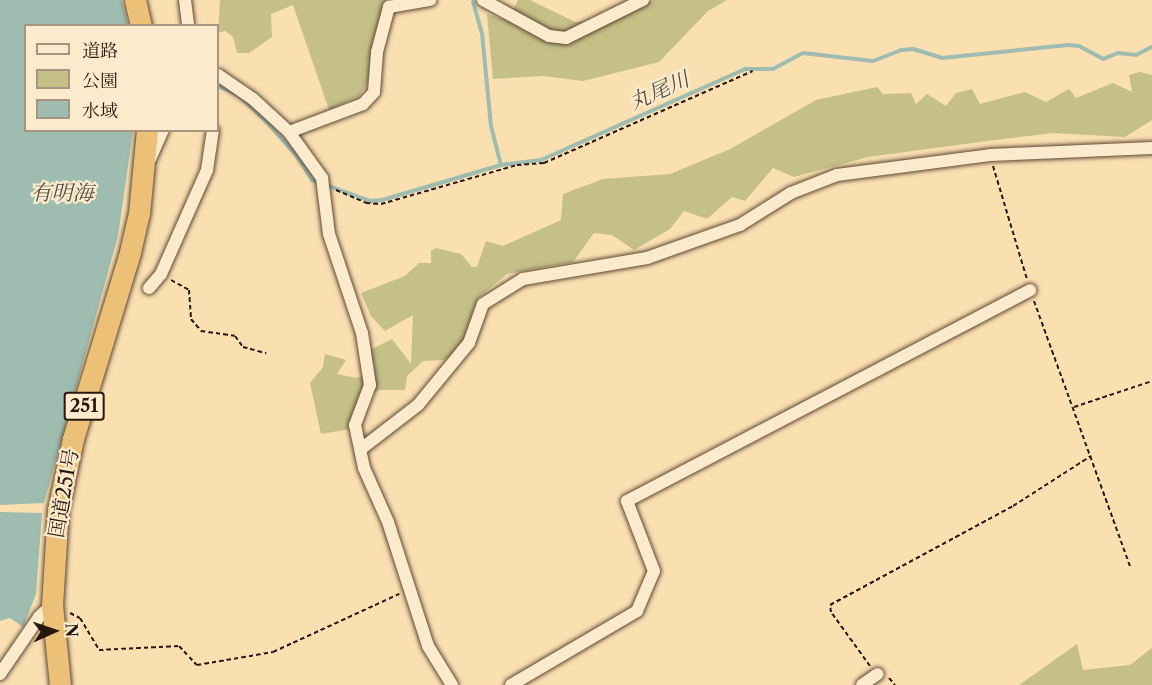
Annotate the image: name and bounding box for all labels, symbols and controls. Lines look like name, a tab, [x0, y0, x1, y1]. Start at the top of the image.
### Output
legend	[24, 24, 219, 132]
text: 道路	[82, 40, 118, 62]
water label: 丸尾川	[625, 67, 693, 115]
text: 公園	[82, 70, 118, 92]
text: 水域	[82, 100, 118, 122]
water label: 有明海	[31, 180, 93, 206]
road number: 251	[63, 391, 105, 421]
street label: 国道251号	[44, 446, 84, 540]
north arrow	[24, 601, 84, 661]
text: N	[62, 623, 82, 638]

